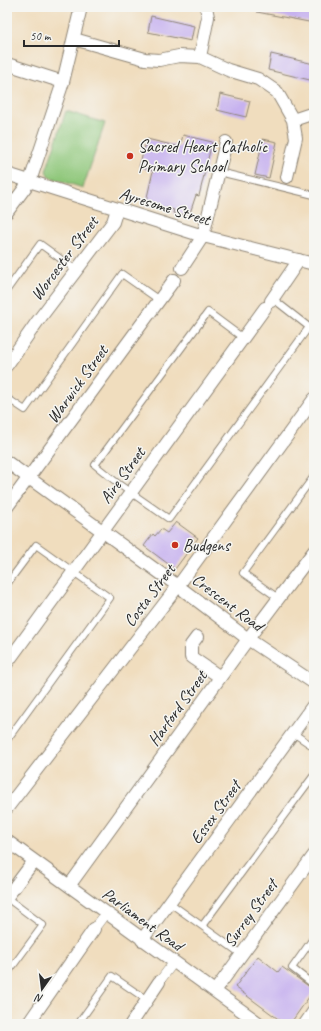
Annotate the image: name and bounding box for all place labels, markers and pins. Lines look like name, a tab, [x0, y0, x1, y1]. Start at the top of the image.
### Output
place label: Sacred Heart Catholic Primary School	[138, 136, 268, 177]
marker: Sacred Heart Catholic Primary School	[125, 151, 135, 161]
place label: Budgens	[183, 535, 232, 556]
marker: Budgens	[170, 540, 180, 550]

